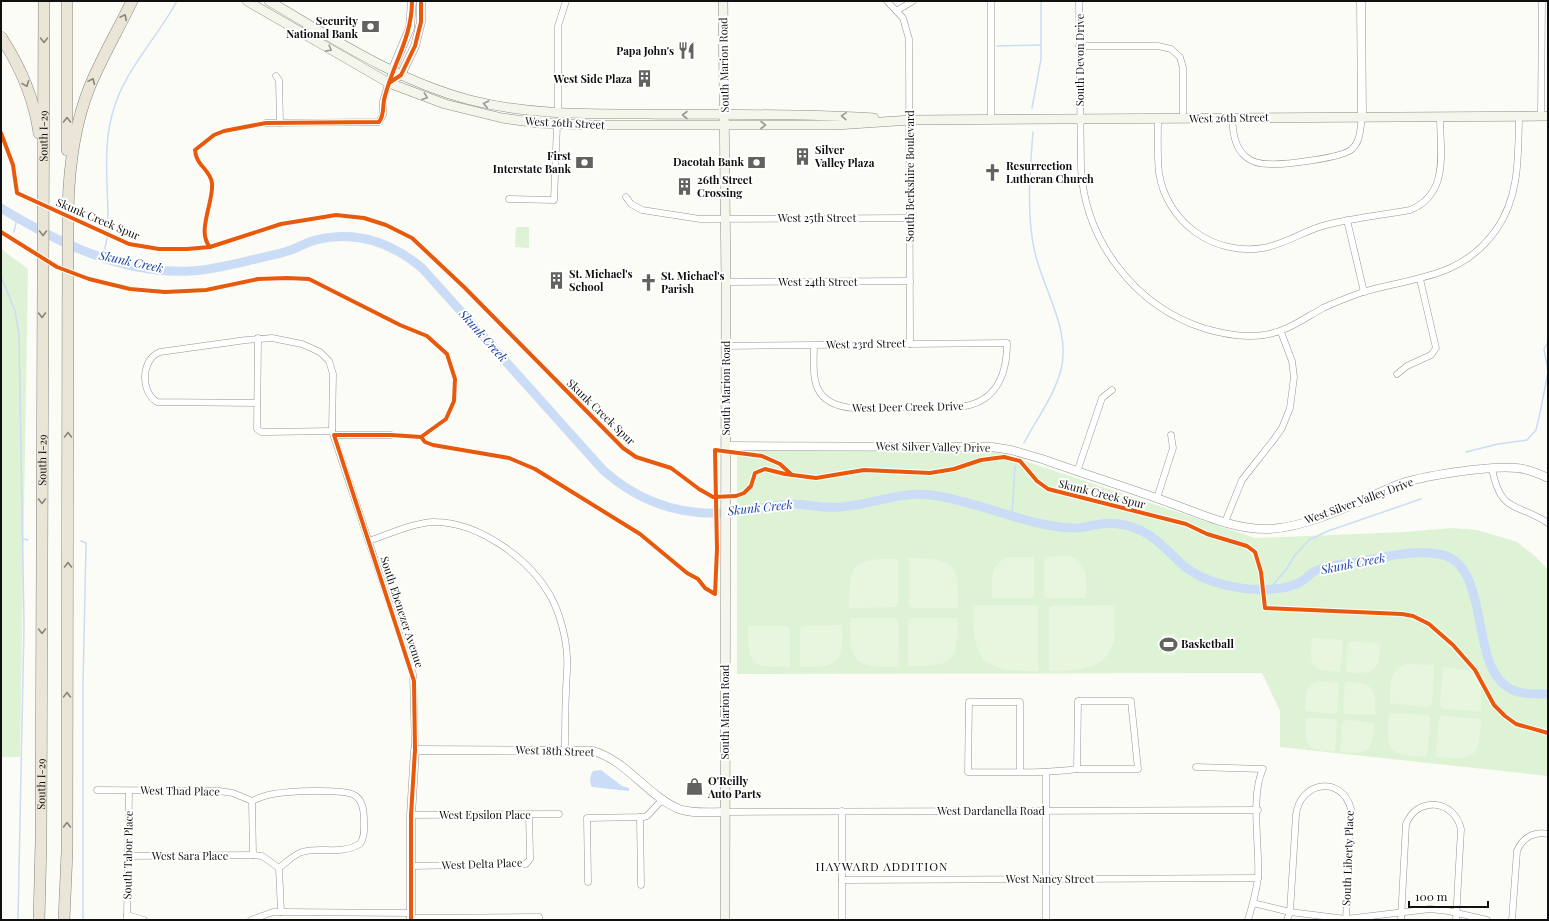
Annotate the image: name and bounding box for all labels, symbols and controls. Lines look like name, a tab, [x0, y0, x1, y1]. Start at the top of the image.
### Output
place label: Security National Bank	[286, 13, 359, 41]
street label: South Devon Drive	[1072, 13, 1087, 106]
one-way arrow	[119, 14, 126, 22]
bank icon: Security National Bank	[361, 17, 381, 37]
street label: South Marion Road	[715, 17, 732, 113]
one-way arrow	[40, 37, 48, 43]
restaurant icon: Papa John's	[677, 41, 697, 61]
place label: Papa John's	[616, 43, 674, 58]
one-way arrow	[325, 45, 332, 52]
building icon: West Side Plaza	[635, 69, 655, 89]
place label: West Side Plaza	[553, 71, 632, 86]
one-way arrow	[87, 78, 95, 85]
one-way arrow	[21, 80, 29, 87]
one-way arrow	[422, 92, 429, 100]
one-way arrow	[483, 100, 489, 108]
street label: South Berkshire Boulevard	[902, 109, 917, 242]
street label: West 26th Street	[1188, 109, 1269, 126]
street label: South I-29	[35, 110, 51, 162]
one-way arrow	[682, 111, 688, 119]
one-way arrow	[841, 112, 847, 120]
street label: West 26th Street	[524, 113, 605, 132]
one-way arrow	[63, 117, 71, 123]
one-way arrow	[760, 121, 766, 129]
place label: Silver Valley Plaza	[814, 142, 875, 170]
building icon: Silver Valley Plaza	[792, 146, 812, 166]
place label: First Interstate Bank	[493, 148, 572, 176]
bank icon: First Interstate Bank	[574, 152, 594, 172]
bank icon: Dacotah Bank	[747, 152, 767, 172]
place label: Dacotah Bank	[673, 154, 745, 169]
place label: Resurrection Lutheran Church	[1006, 158, 1094, 186]
church icon: Resurrection Lutheran Church	[983, 162, 1003, 182]
place label: 26th Street Crossing	[697, 172, 752, 200]
building icon: 26th Street Crossing	[674, 176, 694, 196]
street label: Skunk Creek Spur	[54, 194, 142, 243]
street label: West 25th Street	[777, 210, 856, 225]
one-way arrow	[39, 230, 47, 236]
water label: Skunk Creek	[97, 246, 165, 276]
place label: St. Michael's School	[569, 266, 633, 294]
place label: St. Michael's Parish	[661, 268, 725, 296]
building icon: St. Michael's School	[546, 270, 566, 290]
church icon: St. Michael's Parish	[638, 272, 658, 292]
street label: West 24th Street	[777, 274, 858, 289]
water label: Skunk Creek	[455, 305, 512, 365]
one-way arrow	[38, 312, 46, 318]
street label: West 23rd Street	[825, 335, 906, 352]
street label: South Marion Road	[718, 340, 733, 435]
street label: Skunk Creek Spur	[564, 375, 639, 448]
street label: West Deer Creek Drive	[851, 398, 964, 415]
one-way arrow	[64, 432, 72, 438]
street label: South I-29	[34, 434, 49, 486]
street label: West Silver Valley Drive	[875, 438, 991, 455]
street label: West Silver Valley Drive	[1301, 474, 1416, 528]
street label: Skunk Creek Spur	[1057, 475, 1147, 512]
water label: Skunk Creek	[726, 496, 793, 518]
one-way arrow	[38, 498, 46, 504]
water label: Skunk Creek	[1318, 549, 1386, 577]
street label: South Ebenezer Avenue	[377, 554, 428, 670]
one-way arrow	[64, 562, 72, 568]
one-way arrow	[38, 628, 46, 634]
sports icon: Basketball	[1158, 634, 1178, 654]
place label: Basketball	[1181, 636, 1234, 651]
street label: South Marion Road	[717, 664, 732, 759]
one-way arrow	[63, 692, 71, 698]
street label: West 18th Street	[514, 742, 595, 759]
street label: South I-29	[33, 758, 48, 810]
place label: O'Reilly Auto Parts	[707, 773, 761, 801]
shop icon: O'Reilly Auto Parts	[685, 777, 705, 797]
street label: West Thad Place	[139, 782, 220, 799]
street label: West Dardanella Road	[936, 803, 1045, 818]
street label: West Epsilon Place	[438, 807, 531, 822]
street label: South Tabor Place	[119, 810, 136, 900]
street label: South Liberty Place	[1338, 810, 1357, 906]
one-way arrow	[63, 822, 71, 828]
street label: West Sara Place	[151, 848, 229, 863]
street label: West Delta Place	[440, 855, 523, 872]
district label: HAYWARD ADDITION	[816, 858, 948, 874]
street label: West Nancy Street	[1005, 871, 1094, 886]
scale bar	[1409, 883, 1488, 909]
text: 100 m	[1415, 888, 1448, 904]

